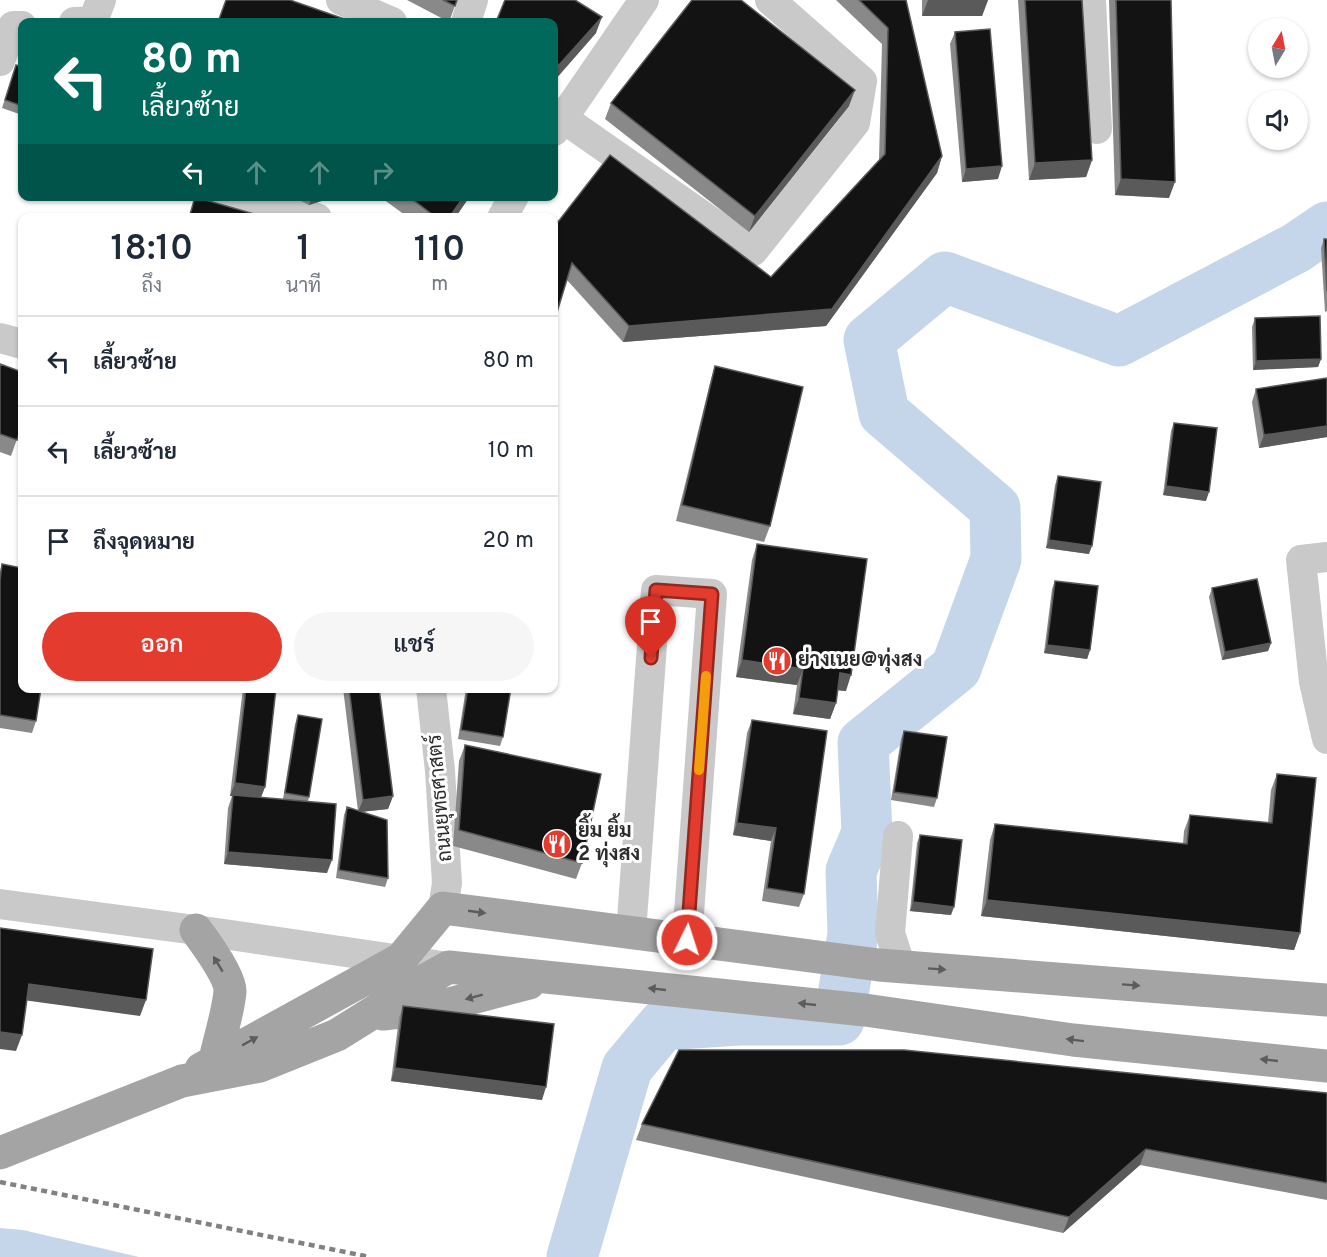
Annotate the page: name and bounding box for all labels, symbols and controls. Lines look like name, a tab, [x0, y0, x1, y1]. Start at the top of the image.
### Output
north arrow	[1248, 18, 1308, 78]
map controls	[1248, 18, 1308, 150]
text: 80 m	[141, 35, 242, 88]
icon: left	[42, 42, 120, 120]
button: sound	[1248, 90, 1308, 150]
text: เลี้ยวซ้าย	[141, 92, 239, 126]
icon: left	[177, 156, 210, 189]
icon: ahead	[240, 156, 273, 189]
icon: ahead	[303, 156, 336, 189]
icon: right	[366, 156, 399, 189]
text: 18:10	[111, 227, 193, 273]
text: 1	[296, 227, 311, 273]
text: 110	[414, 228, 465, 274]
text: m	[431, 272, 448, 298]
text: ถึง	[141, 274, 162, 300]
text: นาที	[286, 274, 321, 300]
icon: left	[42, 345, 75, 378]
text: 80 m	[483, 348, 534, 375]
text: เลี้ยวซ้าย	[93, 350, 177, 377]
icon: left	[42, 435, 75, 468]
text: 10 m	[488, 438, 534, 465]
text: เลี้ยวซ้าย	[93, 440, 177, 467]
icon: arrive	[42, 525, 75, 558]
text: 20 m	[483, 528, 534, 555]
text: ถึงจุดหมาย	[93, 530, 195, 557]
pin	[625, 596, 676, 658]
icon: arrive	[634, 605, 667, 638]
button: ออก	[42, 612, 282, 681]
button: แชร์	[294, 612, 534, 681]
restaurant icon: ย่างเนย@ทุ่งสง	[761, 645, 793, 677]
place label: ย่างเนย@ทุ่งสง	[798, 647, 922, 674]
street label: ถนนยุทธศาสตร์	[419, 733, 460, 863]
place label: ยิ้ม ยิ้ม 2 ทุ่งสง	[578, 813, 640, 868]
restaurant icon: ยิ้ม ยิ้ม 2 ทุ่งสง	[541, 828, 573, 860]
one-way arrow	[468, 908, 487, 917]
position arrow	[655, 908, 719, 972]
one-way arrow	[213, 956, 224, 972]
one-way arrow	[928, 965, 947, 974]
one-way arrow	[1122, 980, 1141, 989]
one-way arrow	[647, 984, 666, 994]
one-way arrow	[465, 993, 484, 1003]
one-way arrow	[797, 999, 816, 1009]
one-way arrow	[1065, 1035, 1084, 1044]
one-way arrow	[242, 1036, 259, 1046]
one-way arrow	[1259, 1055, 1278, 1065]

